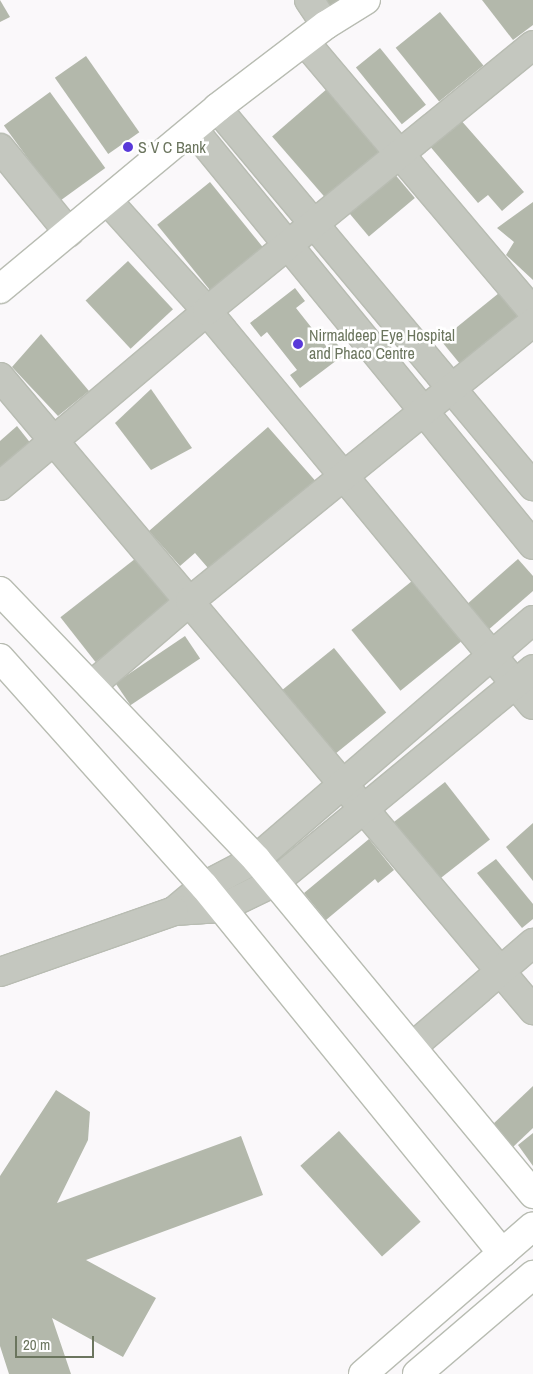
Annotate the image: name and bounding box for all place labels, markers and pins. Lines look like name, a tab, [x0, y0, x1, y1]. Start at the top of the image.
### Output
place label: S V C Bank	[138, 137, 206, 157]
marker: S V C Bank	[122, 141, 134, 153]
place label: Nirmaldeep Eye Hospital and Phaco Centre	[309, 325, 455, 363]
marker: Nirmaldeep Eye Hospital and Phaco Centre	[291, 337, 305, 351]

